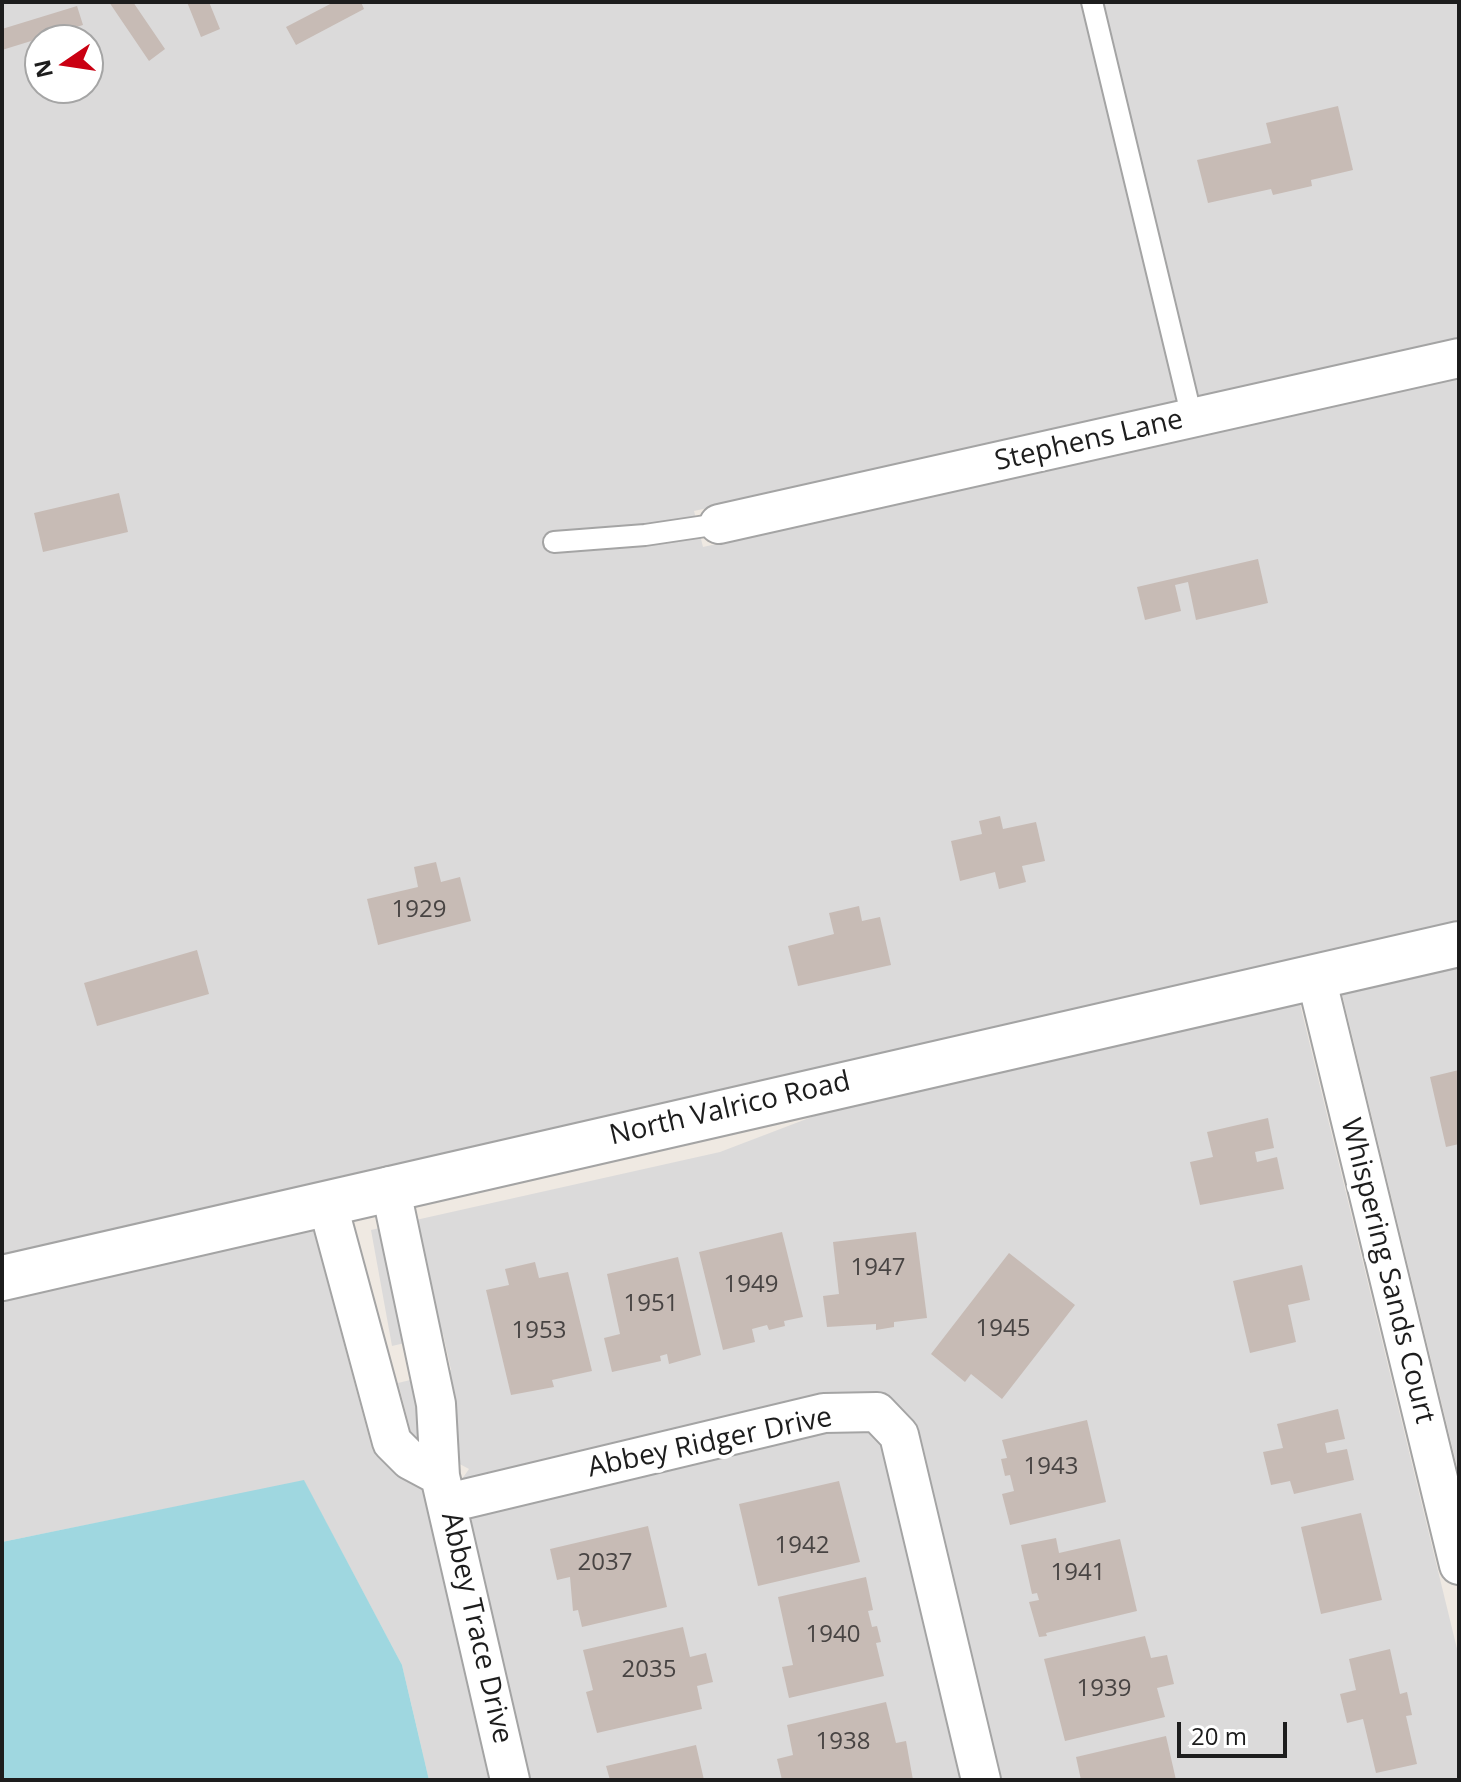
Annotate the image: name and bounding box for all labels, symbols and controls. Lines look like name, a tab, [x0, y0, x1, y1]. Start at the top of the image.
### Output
north arrow	[24, 24, 104, 104]
text: N	[26, 57, 59, 81]
street label: Stephens Lane	[992, 403, 1186, 479]
house number: 1929	[392, 896, 446, 924]
street label: North Valrico Road	[606, 1065, 854, 1153]
street label: Whispering Sands Court	[1333, 1115, 1441, 1427]
house number: 1947	[851, 1254, 905, 1282]
house number: 1949	[724, 1271, 778, 1299]
house number: 1951	[624, 1290, 678, 1318]
house number: 1945	[976, 1315, 1030, 1343]
house number: 1953	[512, 1317, 566, 1345]
street label: Abbey Ridger Drive	[585, 1401, 835, 1485]
house number: 1943	[1024, 1453, 1078, 1481]
street label: Abbey Trace Drive	[433, 1509, 519, 1747]
house number: 1942	[775, 1532, 829, 1560]
house number: 2037	[578, 1549, 632, 1577]
house number: 1941	[1051, 1559, 1105, 1587]
house number: 1940	[806, 1621, 860, 1649]
house number: 2035	[622, 1656, 676, 1684]
house number: 1939	[1077, 1675, 1131, 1703]
scale bar	[1181, 1706, 1291, 1756]
text: 20 m	[1191, 1719, 1247, 1752]
house number: 1938	[816, 1728, 870, 1756]

